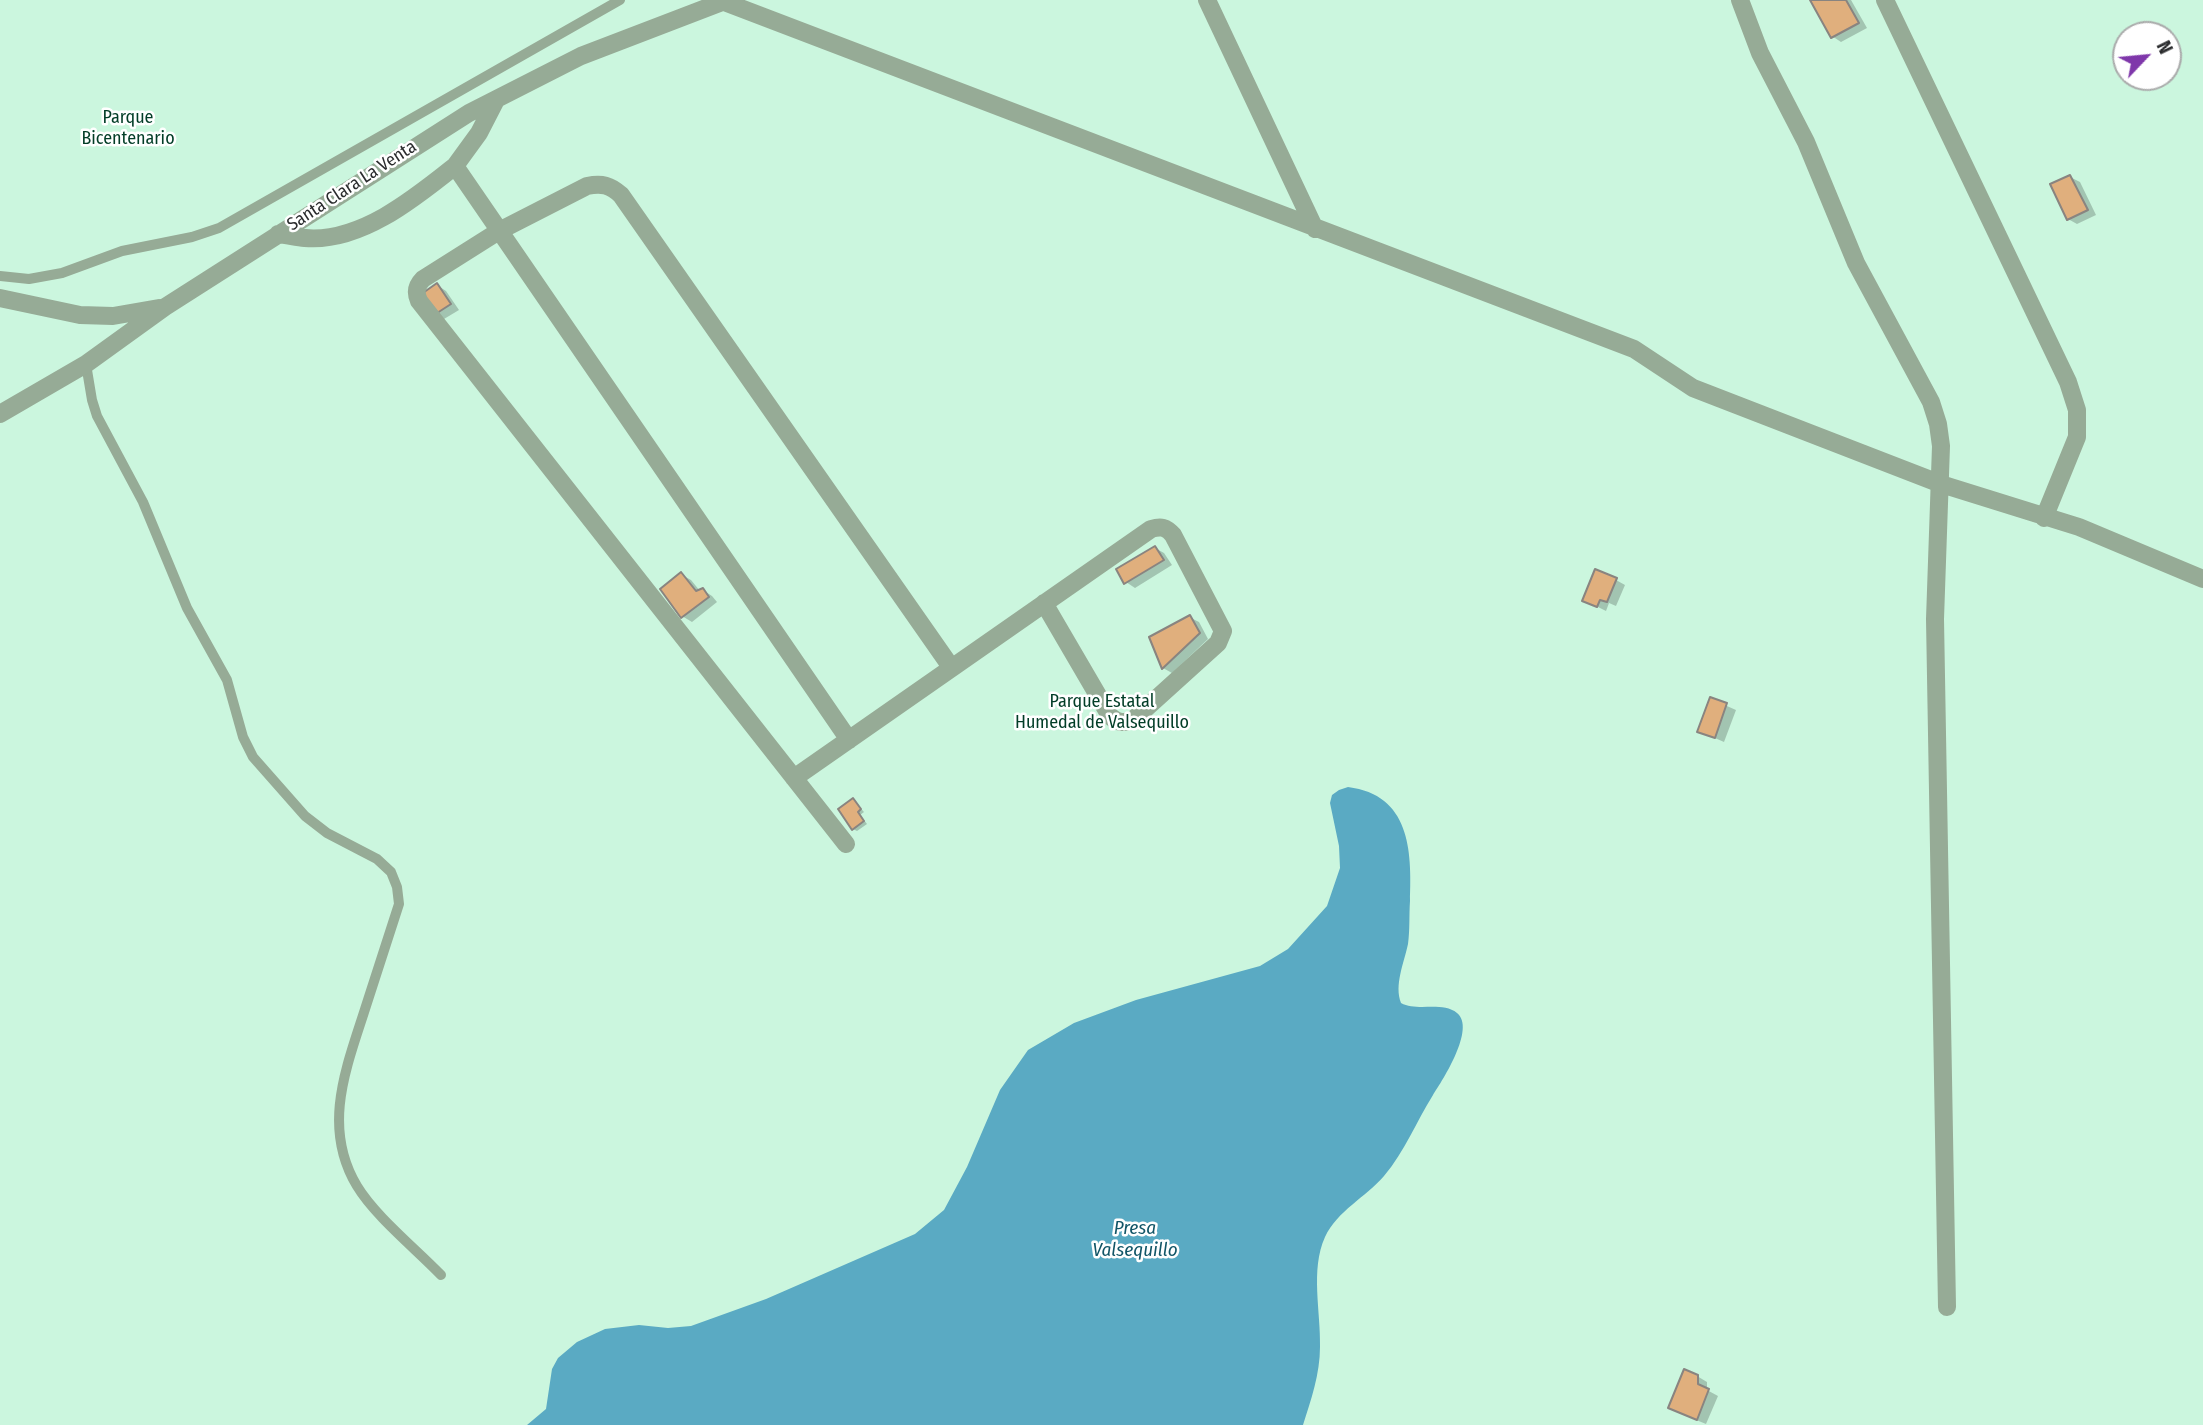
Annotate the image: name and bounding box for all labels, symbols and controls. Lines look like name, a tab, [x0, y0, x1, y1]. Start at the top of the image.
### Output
north arrow	[2112, 21, 2182, 91]
text: N	[2152, 37, 2177, 58]
park label: Parque Bicentenario	[81, 107, 175, 150]
street label: Santa Clara La Venta	[283, 136, 421, 236]
park label: Parque Estatal Humedal de Valsequillo	[1015, 691, 1189, 734]
water label: Presa Valsequillo	[1092, 1218, 1178, 1262]

